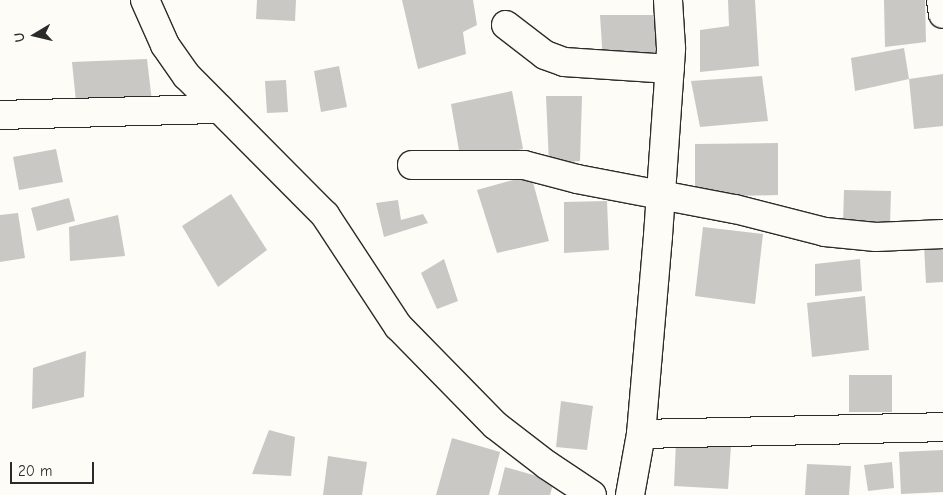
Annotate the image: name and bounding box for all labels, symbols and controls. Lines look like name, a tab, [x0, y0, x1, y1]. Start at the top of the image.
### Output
north arrow	[10, 10, 60, 60]
text: U	[11, 31, 29, 43]
scale bar	[12, 452, 96, 484]
text: 20 m	[18, 462, 52, 480]

